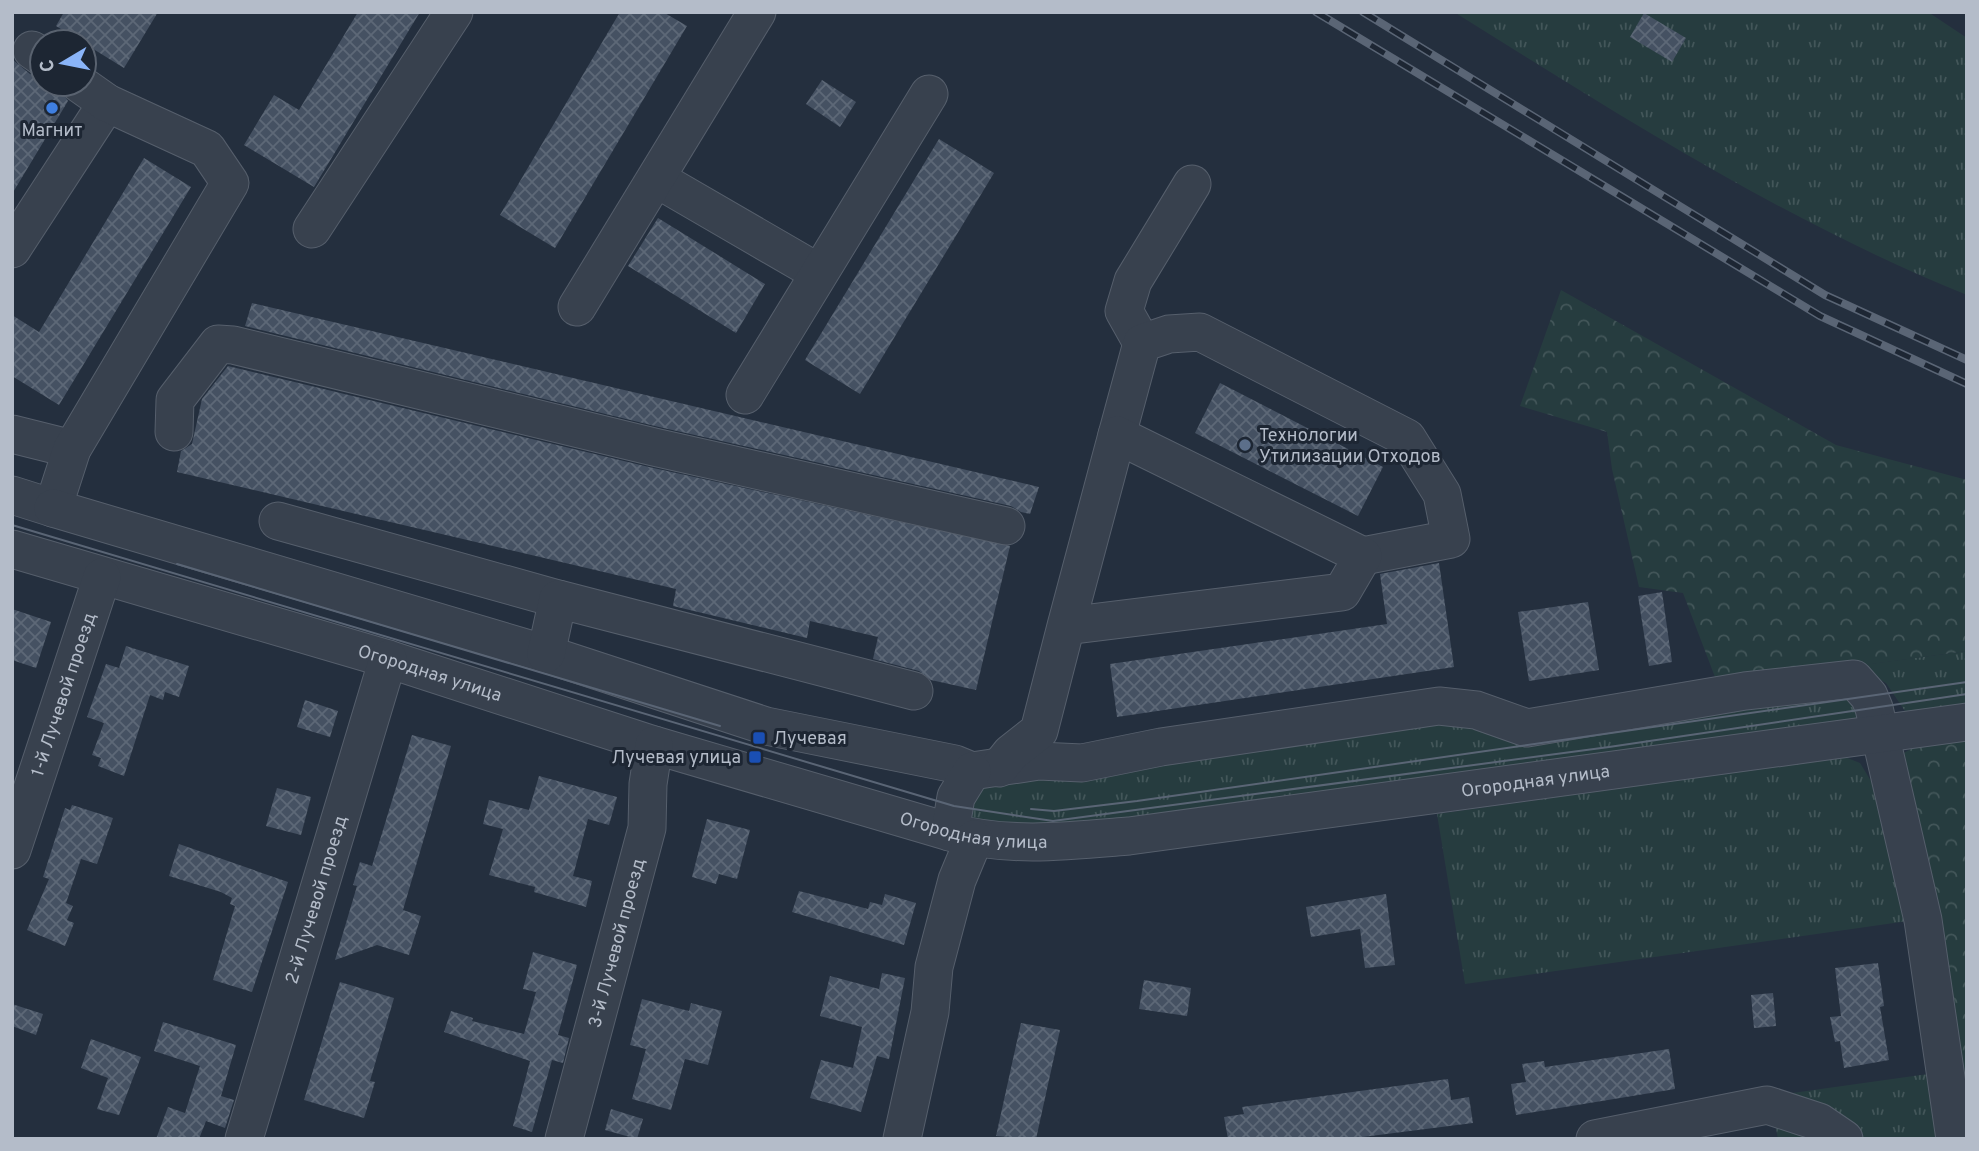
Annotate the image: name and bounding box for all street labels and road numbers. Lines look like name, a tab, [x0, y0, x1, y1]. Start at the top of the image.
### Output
street label: 1-й Лучевой проезд	[27, 610, 102, 780]
street label: Огородная улица	[355, 641, 505, 708]
street label: Огородная улица	[1460, 761, 1611, 804]
street label: Огородная улица	[897, 808, 1048, 855]
street label: 2-й Лучевой проезд	[281, 813, 353, 987]
street label: 3-й Лучевой проезд	[584, 856, 651, 1030]

